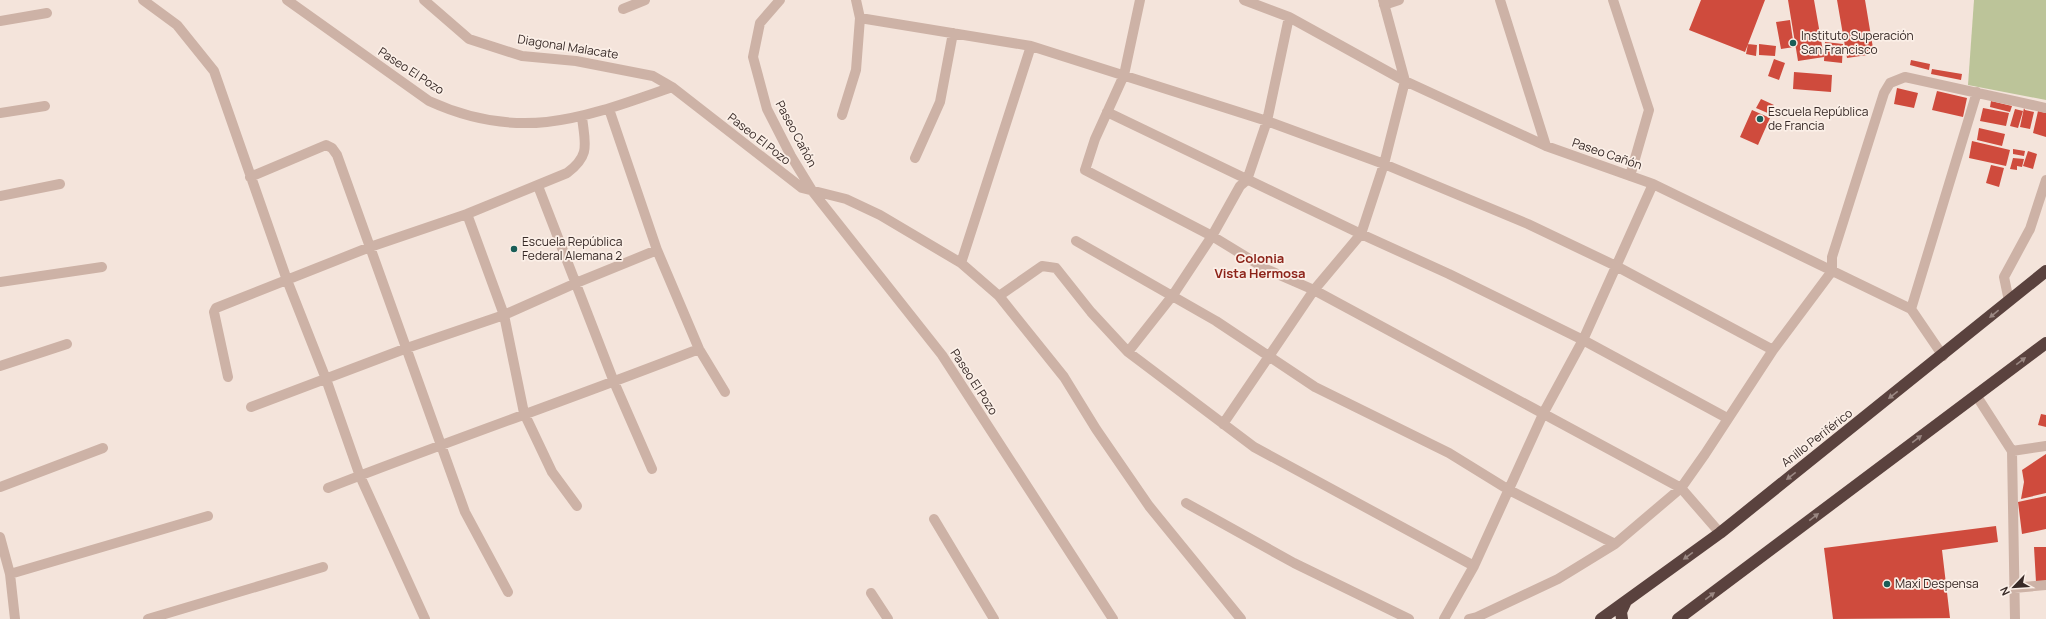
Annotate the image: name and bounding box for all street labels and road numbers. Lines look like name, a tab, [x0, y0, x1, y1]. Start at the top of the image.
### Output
street label: Diagonal Malacate	[516, 30, 620, 63]
street label: Paseo El Pozo	[375, 43, 448, 98]
street label: Paseo Cañón	[772, 98, 821, 170]
street label: Paseo El Pozo	[724, 109, 794, 169]
street label: Paseo Cañón	[1570, 134, 1644, 173]
street label: Paseo El Pozo	[947, 345, 1002, 418]
street label: Anillo Periférico	[1778, 404, 1856, 471]

